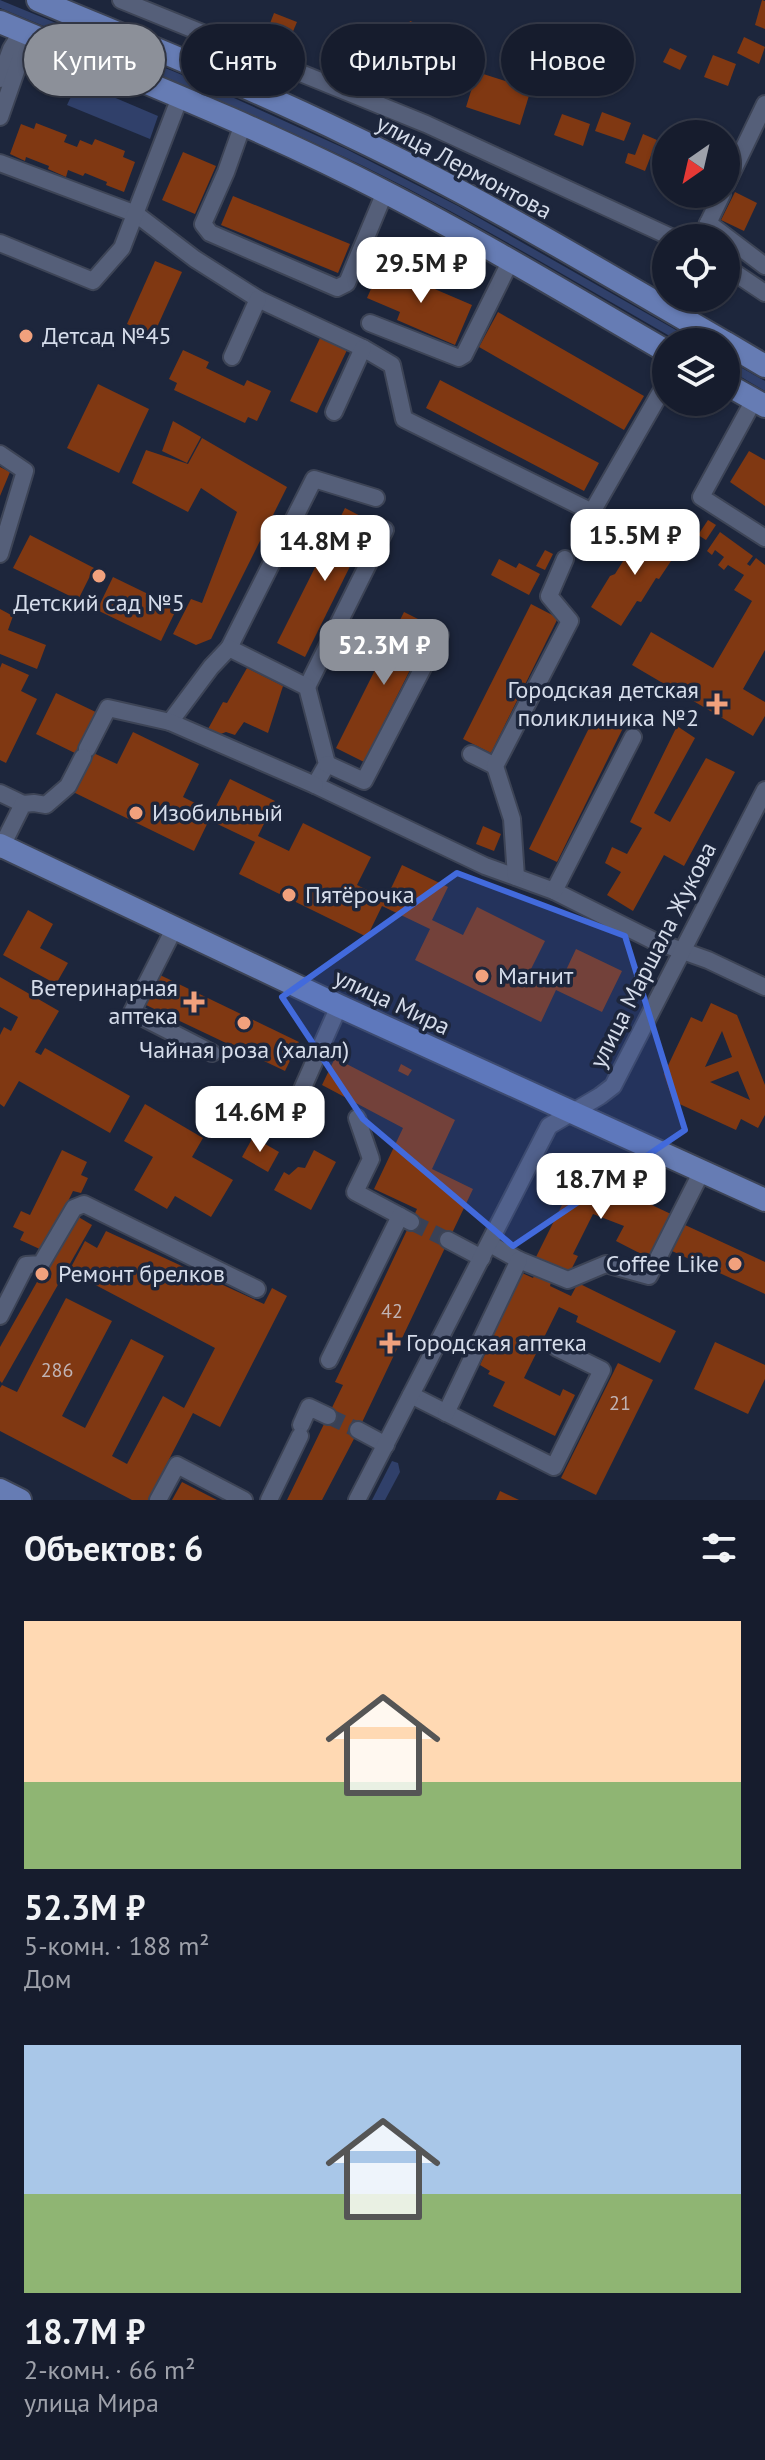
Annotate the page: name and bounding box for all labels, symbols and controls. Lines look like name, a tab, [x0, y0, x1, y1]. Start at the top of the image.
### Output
chip: Купить	[24, 24, 165, 96]
chip: Снять	[181, 24, 305, 96]
chip: Фильтры	[321, 24, 485, 96]
chip: Новое	[501, 24, 634, 96]
street label: улица Лермонтова	[371, 107, 557, 226]
north arrow	[652, 120, 740, 208]
map controls	[652, 120, 740, 416]
button: locate	[652, 224, 740, 312]
pin: 29.5M ₽	[347, 237, 495, 305]
text: 29.5M ₽	[375, 246, 467, 279]
place label: Детсад №45	[42, 320, 172, 351]
marker: Детсад №45	[17, 327, 35, 345]
button: layers	[652, 328, 740, 416]
pin: 15.5M ₽	[561, 509, 709, 577]
pin: 14.8M ₽	[251, 515, 399, 583]
text: 15.5M ₽	[589, 518, 681, 551]
text: 14.8M ₽	[279, 524, 371, 557]
marker: Детский сад №5	[90, 567, 108, 585]
place label: Детский сад №5	[13, 587, 185, 618]
pin: 52.3M ₽	[310, 619, 458, 687]
text: 52.3M ₽	[338, 628, 430, 661]
place label: Городская детская поликлиника №2	[508, 674, 699, 733]
marker: Городская детская поликлиника №2	[706, 693, 728, 715]
place label: Изобильный	[152, 797, 283, 828]
marker: Изобильный	[127, 804, 145, 822]
street label: улица Маршала Жукова	[582, 836, 723, 1073]
place label: Пятёрочка	[305, 879, 415, 910]
marker: Пятёрочка	[280, 886, 298, 904]
place label: Магнит	[498, 960, 574, 991]
street label: улица Мира	[329, 961, 455, 1042]
marker: Магнит	[473, 967, 491, 985]
place label: Ветеринарная аптека	[30, 972, 178, 1031]
marker: Ветеринарная аптека	[185, 993, 203, 1011]
marker: Чайная роза (халал)	[235, 1014, 253, 1032]
place label: Чайная роза (халал)	[139, 1034, 349, 1065]
pin: 14.6M ₽	[186, 1086, 334, 1154]
text: 14.6M ₽	[214, 1095, 306, 1128]
pin: 18.7M ₽	[527, 1153, 675, 1221]
text: 18.7M ₽	[555, 1162, 647, 1195]
place label: Coffee Like	[606, 1248, 719, 1279]
marker: Coffee Like	[726, 1255, 744, 1273]
place label: Ремонт брелков	[58, 1258, 225, 1289]
marker: Ремонт брелков	[33, 1265, 51, 1283]
house number: 42	[381, 1298, 403, 1324]
place label: Городская аптека	[406, 1327, 587, 1358]
marker: Городская аптека	[381, 1334, 399, 1352]
house number: 286	[41, 1357, 73, 1383]
house number: 21	[609, 1390, 631, 1416]
text: Объектов: 6	[24, 1526, 203, 1570]
icon: filters	[697, 1526, 741, 1570]
icon: home	[311, 1673, 455, 1817]
text: 52.3M ₽	[24, 1885, 145, 1929]
text: 5-комн. · 188 m²	[24, 1929, 210, 1962]
text: Дом	[24, 1962, 72, 1995]
icon: home	[311, 2097, 455, 2241]
text: 18.7M ₽	[24, 2309, 145, 2353]
text: 2-комн. · 66 m²	[24, 2353, 195, 2386]
text: улица Мира	[24, 2386, 159, 2419]

